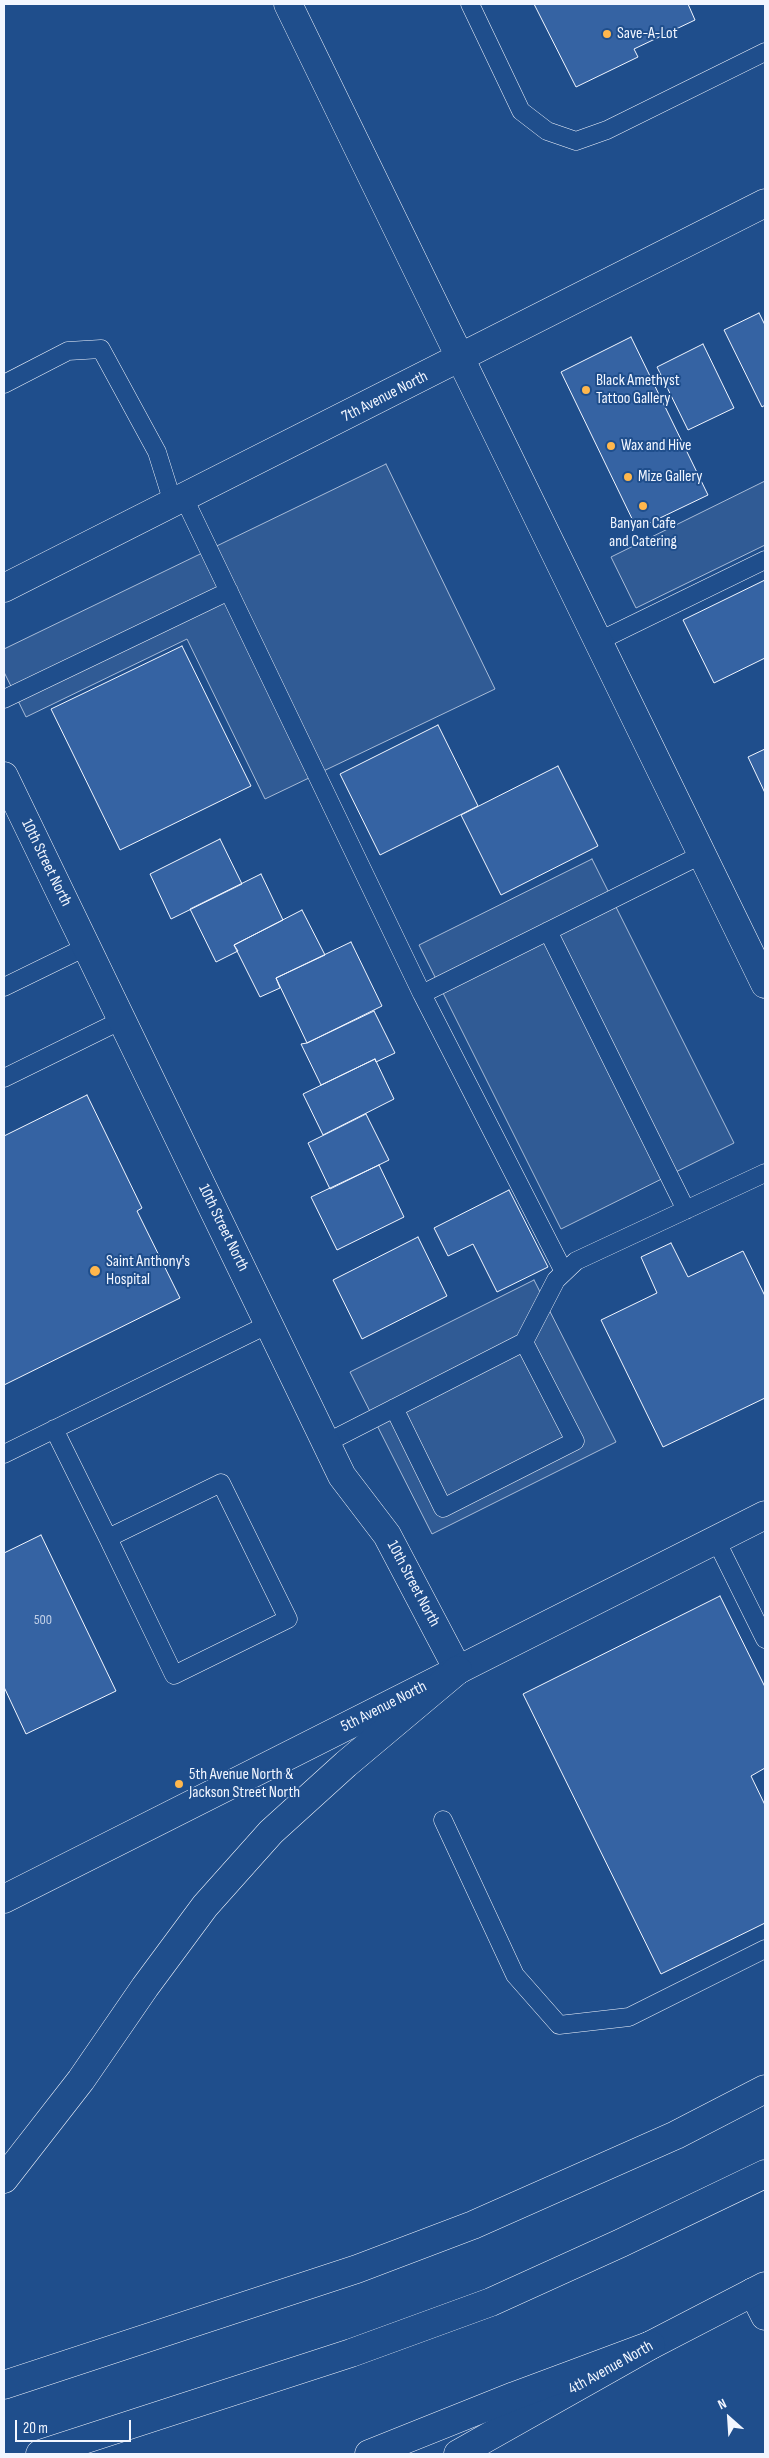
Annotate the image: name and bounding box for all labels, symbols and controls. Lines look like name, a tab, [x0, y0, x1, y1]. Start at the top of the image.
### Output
place label: Save-A-Lot	[617, 24, 678, 44]
marker: Save-A-Lot	[601, 28, 613, 40]
street label: 7th Avenue North	[339, 367, 431, 427]
place label: Black Amethyst Tattoo Gallery	[596, 371, 680, 409]
marker: Black Amethyst Tattoo Gallery	[580, 384, 592, 396]
place label: Wax and Hive	[621, 436, 692, 456]
marker: Wax and Hive	[605, 440, 617, 452]
place label: Mize Gallery	[638, 467, 702, 487]
marker: Mize Gallery	[622, 471, 634, 483]
marker: Banyan Cafe and Catering	[637, 500, 649, 512]
place label: Banyan Cafe and Catering	[609, 514, 677, 552]
street label: 10th Street North	[17, 816, 75, 910]
street label: 10th Street North	[194, 1181, 252, 1275]
place label: Saint Anthony's Hospital	[106, 1252, 190, 1290]
marker: Saint Anthony's Hospital	[88, 1264, 102, 1278]
street label: 10th Street North	[382, 1538, 444, 1630]
house number: 500	[34, 1612, 52, 1628]
street label: 5th Avenue North	[338, 1677, 430, 1737]
place label: 5th Avenue North & Jackson Street North	[189, 1765, 300, 1803]
marker: 5th Avenue North & Jackson Street North	[173, 1778, 185, 1790]
street label: 4th Avenue North	[565, 2337, 657, 2399]
north arrow	[704, 2393, 754, 2443]
text: N	[715, 2395, 729, 2413]
scale bar	[18, 2410, 134, 2442]
text: 20 m	[23, 2419, 48, 2438]

